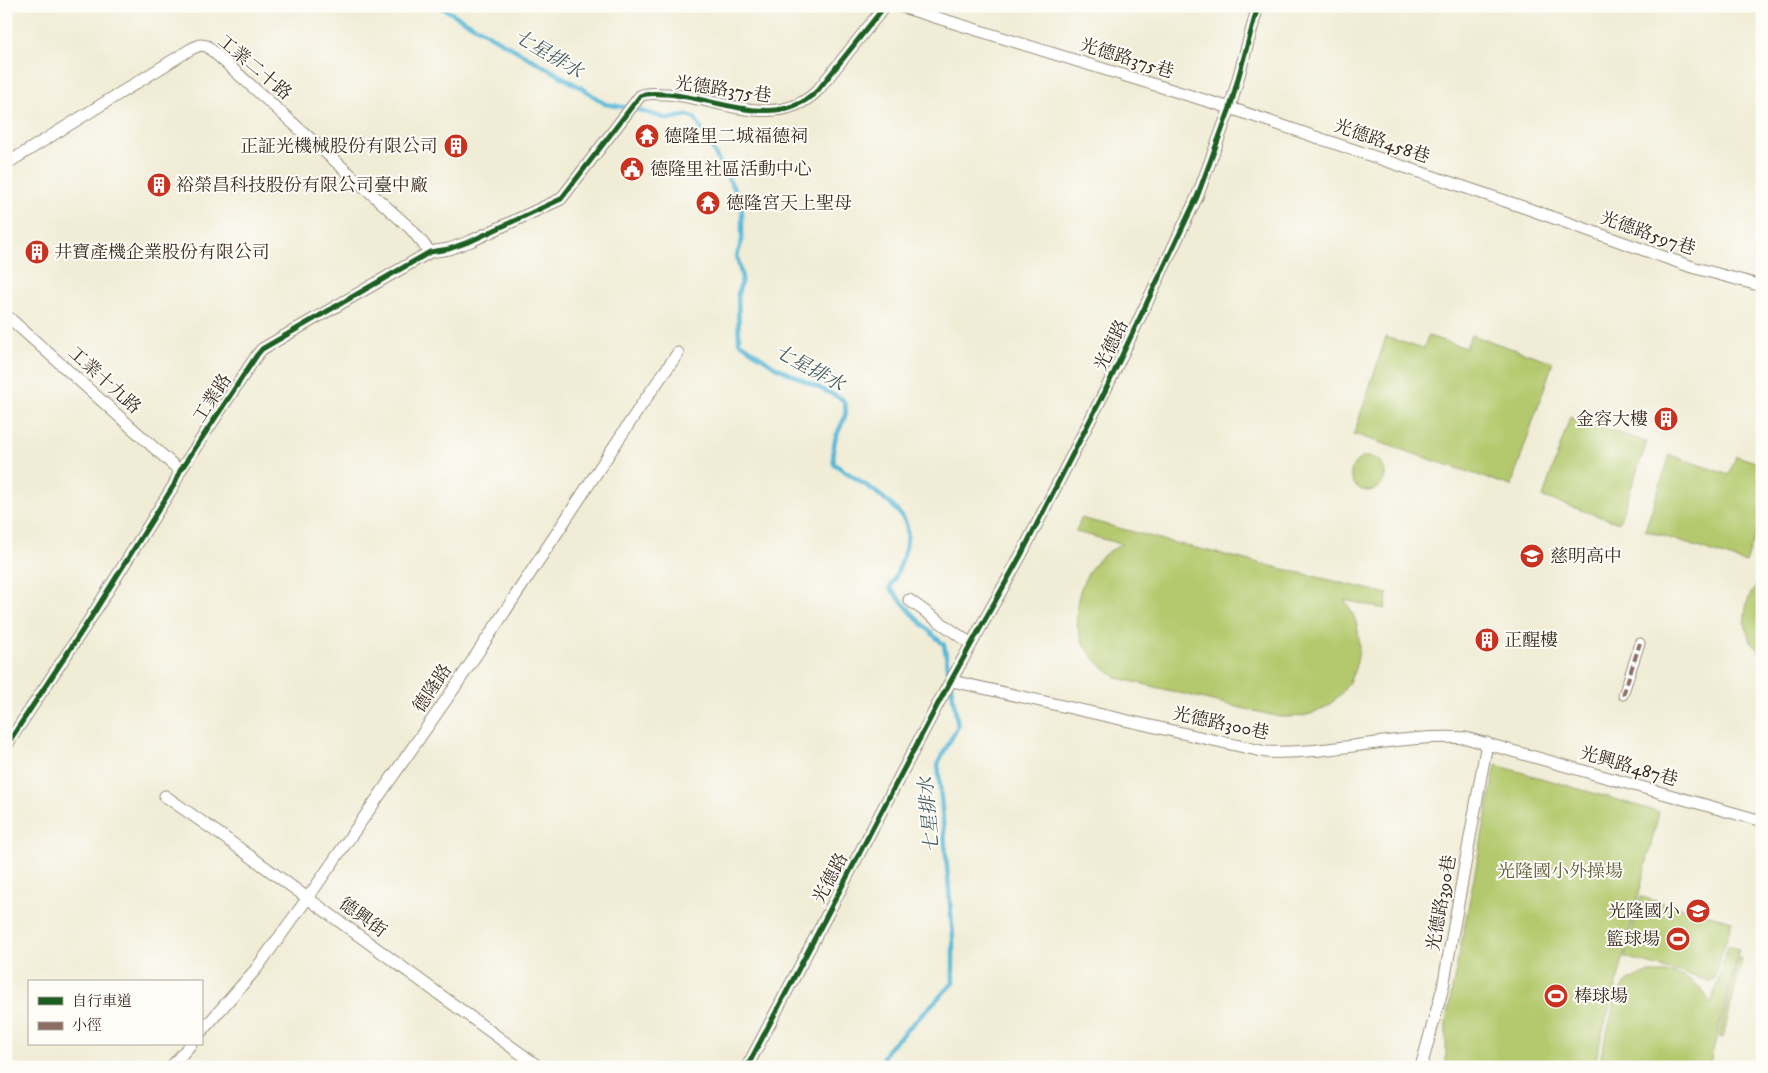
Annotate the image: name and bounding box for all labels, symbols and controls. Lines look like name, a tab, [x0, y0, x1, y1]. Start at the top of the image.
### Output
water label: 七星排水	[510, 25, 588, 85]
street label: 工業二十路	[213, 30, 296, 105]
street label: 光德路375巷	[1077, 34, 1176, 84]
street label: 光德路375巷	[673, 72, 772, 108]
street label: 光德路458巷	[1331, 115, 1433, 169]
temple icon: 德隆里二城福德祠	[634, 123, 660, 149]
place label: 德隆里二城福德祠	[664, 126, 808, 148]
building icon: 正証光機械股份有限公司	[443, 133, 469, 159]
place label: 正証光機械股份有限公司	[240, 136, 438, 158]
public building icon: 德隆里社區活動中心	[619, 156, 645, 182]
place label: 德隆里社區活動中心	[650, 159, 812, 181]
building icon: 裕榮昌科技股份有限公司臺中廠	[146, 172, 172, 198]
place label: 裕榮昌科技股份有限公司臺中廠	[176, 175, 428, 197]
temple icon: 德隆宮天上聖母	[695, 190, 721, 216]
place label: 德隆宮天上聖母	[726, 193, 852, 215]
street label: 光德路597巷	[1597, 207, 1698, 261]
building icon: 井寶產機企業股份有限公司	[24, 239, 50, 265]
place label: 井寶產機企業股份有限公司	[54, 242, 270, 264]
street label: 光德路	[1090, 316, 1134, 375]
water label: 七星排水	[770, 340, 850, 398]
street label: 工業十九路	[64, 342, 145, 419]
street label: 工業路	[189, 370, 237, 427]
building icon: 金容大樓	[1653, 406, 1679, 432]
place label: 金容大樓	[1576, 409, 1648, 431]
school or university icon: 慈明高中	[1519, 543, 1545, 569]
place label: 慈明高中	[1550, 546, 1622, 568]
building icon: 正醒樓	[1474, 627, 1500, 653]
place label: 正醒樓	[1504, 630, 1558, 652]
street label: 德隆路	[409, 660, 457, 717]
street label: 光德路300巷	[1171, 703, 1271, 745]
street label: 光興路487巷	[1577, 742, 1680, 791]
water label: 七星排水	[915, 774, 944, 854]
street label: 光德路	[808, 849, 853, 907]
street label: 光德路390巷	[1423, 853, 1461, 953]
park label: 光隆國小外操場	[1497, 861, 1623, 883]
street label: 德興街	[334, 893, 391, 943]
school or university icon: 光隆國小	[1685, 898, 1711, 924]
place label: 光隆國小	[1608, 901, 1680, 923]
sports icon: 籃球場	[1665, 926, 1691, 952]
place label: 籃球場	[1606, 929, 1660, 951]
legend	[28, 980, 202, 1046]
sports icon: 棒球場	[1543, 983, 1569, 1009]
place label: 棒球場	[1574, 986, 1628, 1008]
text: 自行車道	[72, 992, 132, 1011]
text: 小徑	[72, 1016, 102, 1035]

